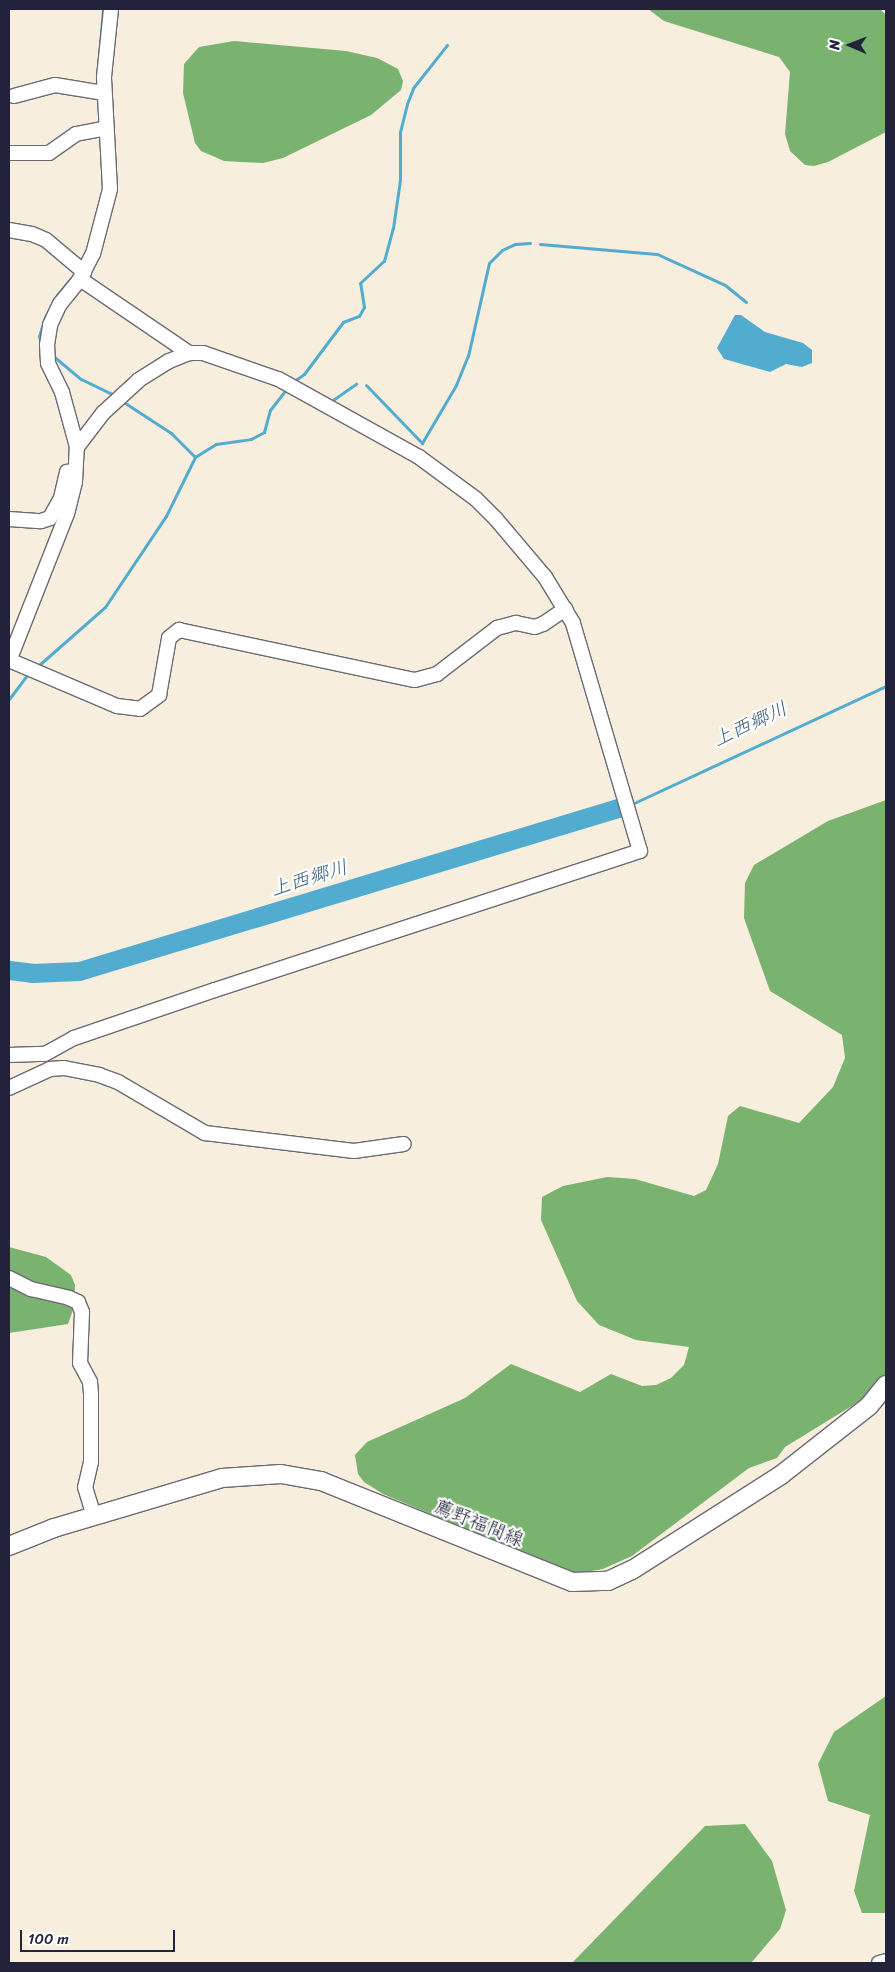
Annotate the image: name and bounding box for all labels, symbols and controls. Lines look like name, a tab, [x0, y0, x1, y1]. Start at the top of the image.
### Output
north arrow	[825, 20, 875, 70]
text: N	[822, 40, 847, 50]
water label: 上西郷川	[709, 696, 791, 752]
water label: 上西郷川	[267, 855, 351, 901]
street label: 薦野福間線	[431, 1495, 527, 1551]
scale bar	[22, 1920, 178, 1952]
text: 100 m	[28, 1926, 69, 1952]

